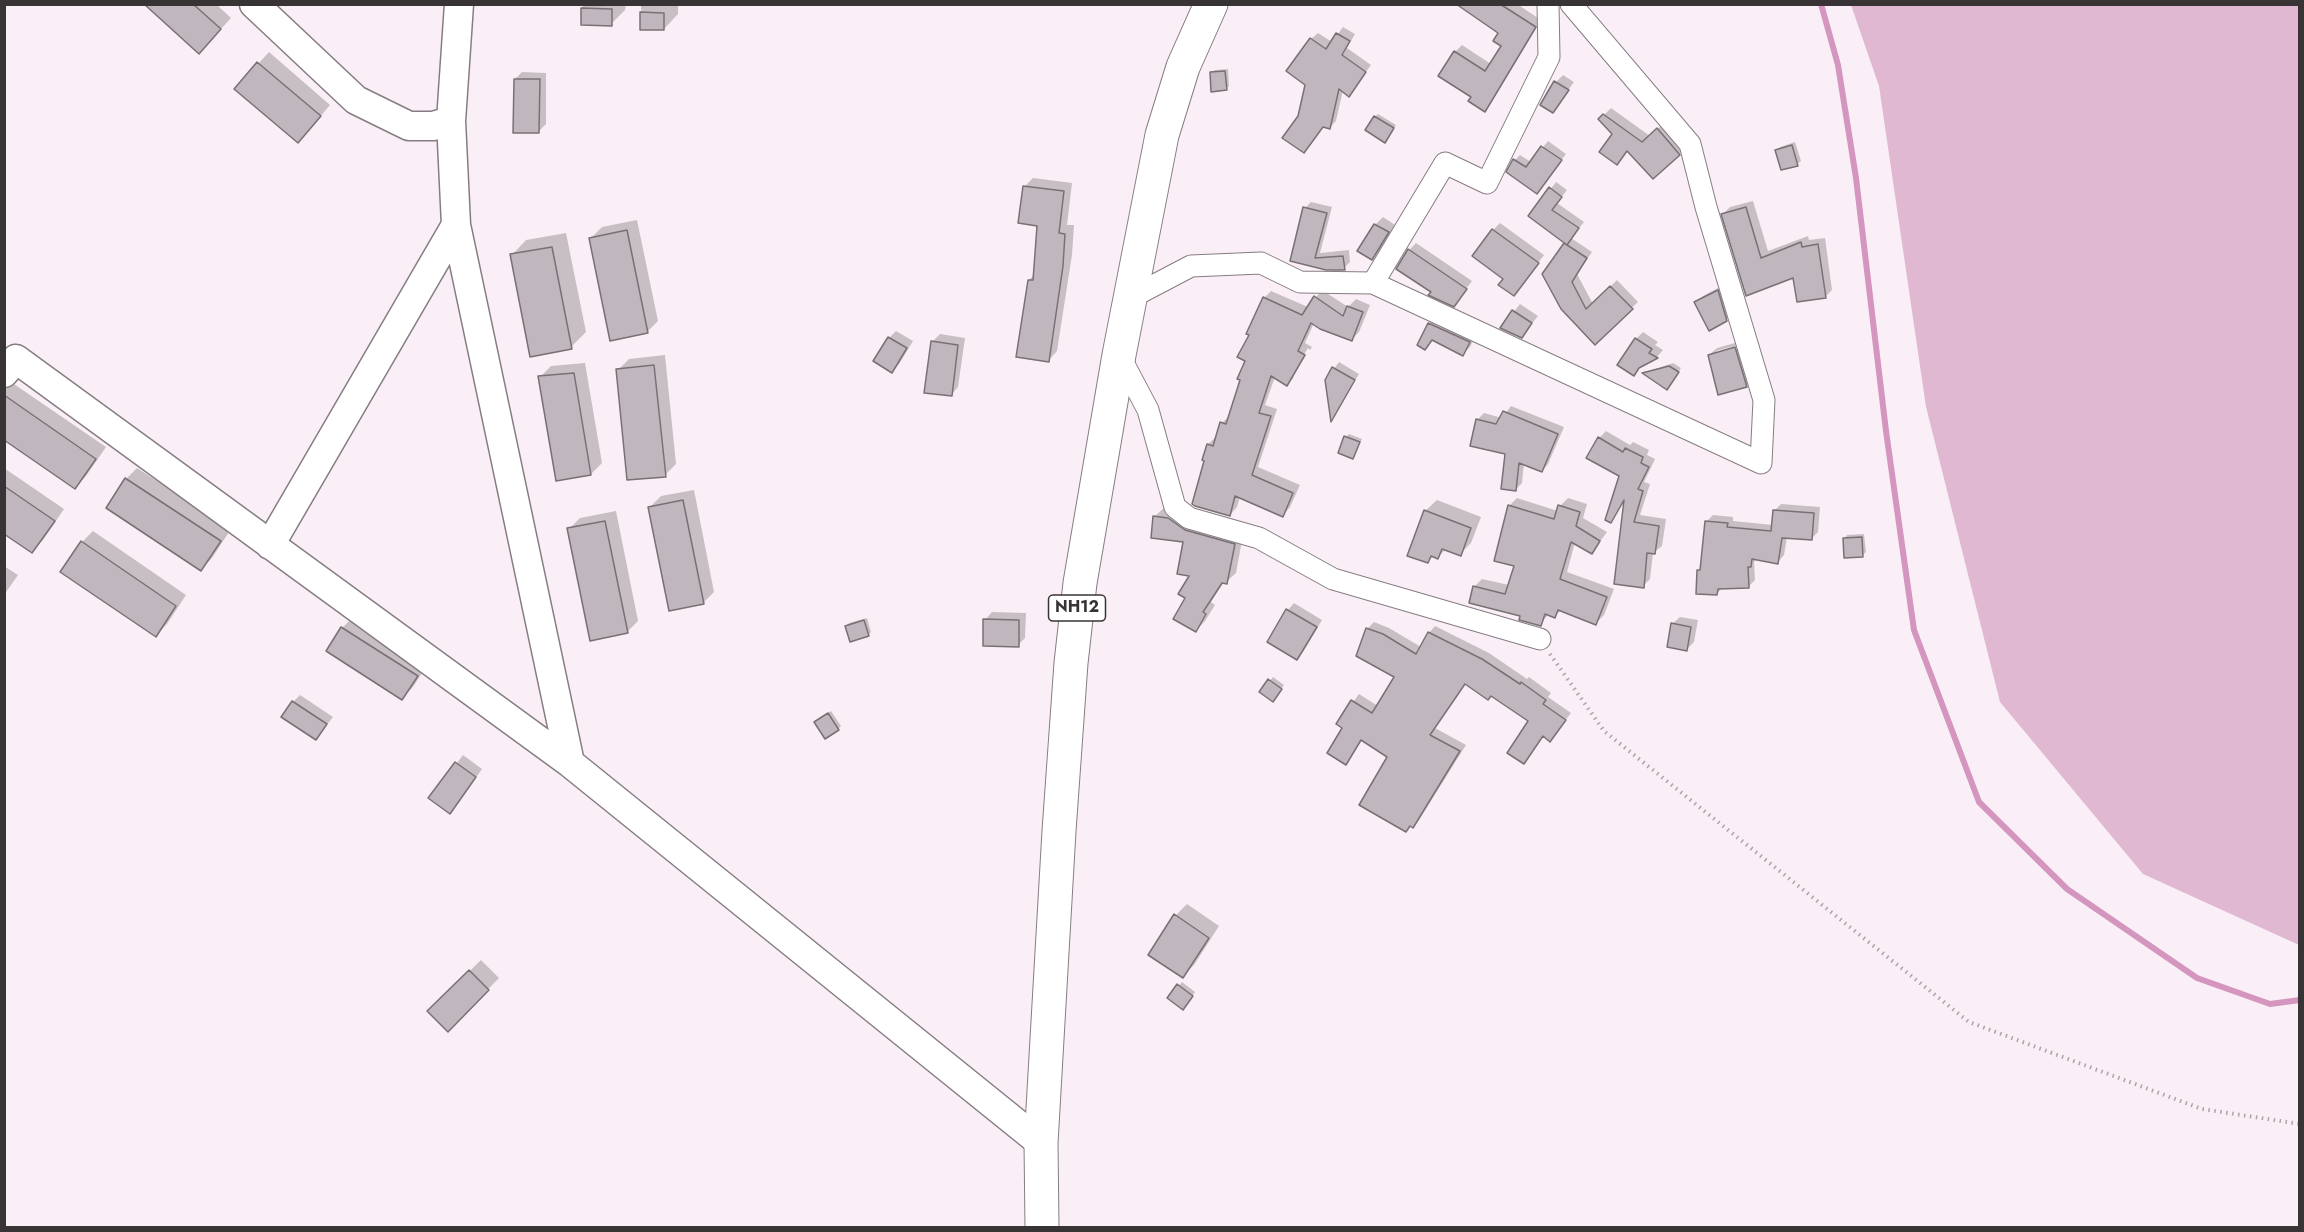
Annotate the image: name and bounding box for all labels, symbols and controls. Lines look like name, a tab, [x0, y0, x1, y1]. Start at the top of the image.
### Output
road number: NH12	[1048, 595, 1106, 621]

